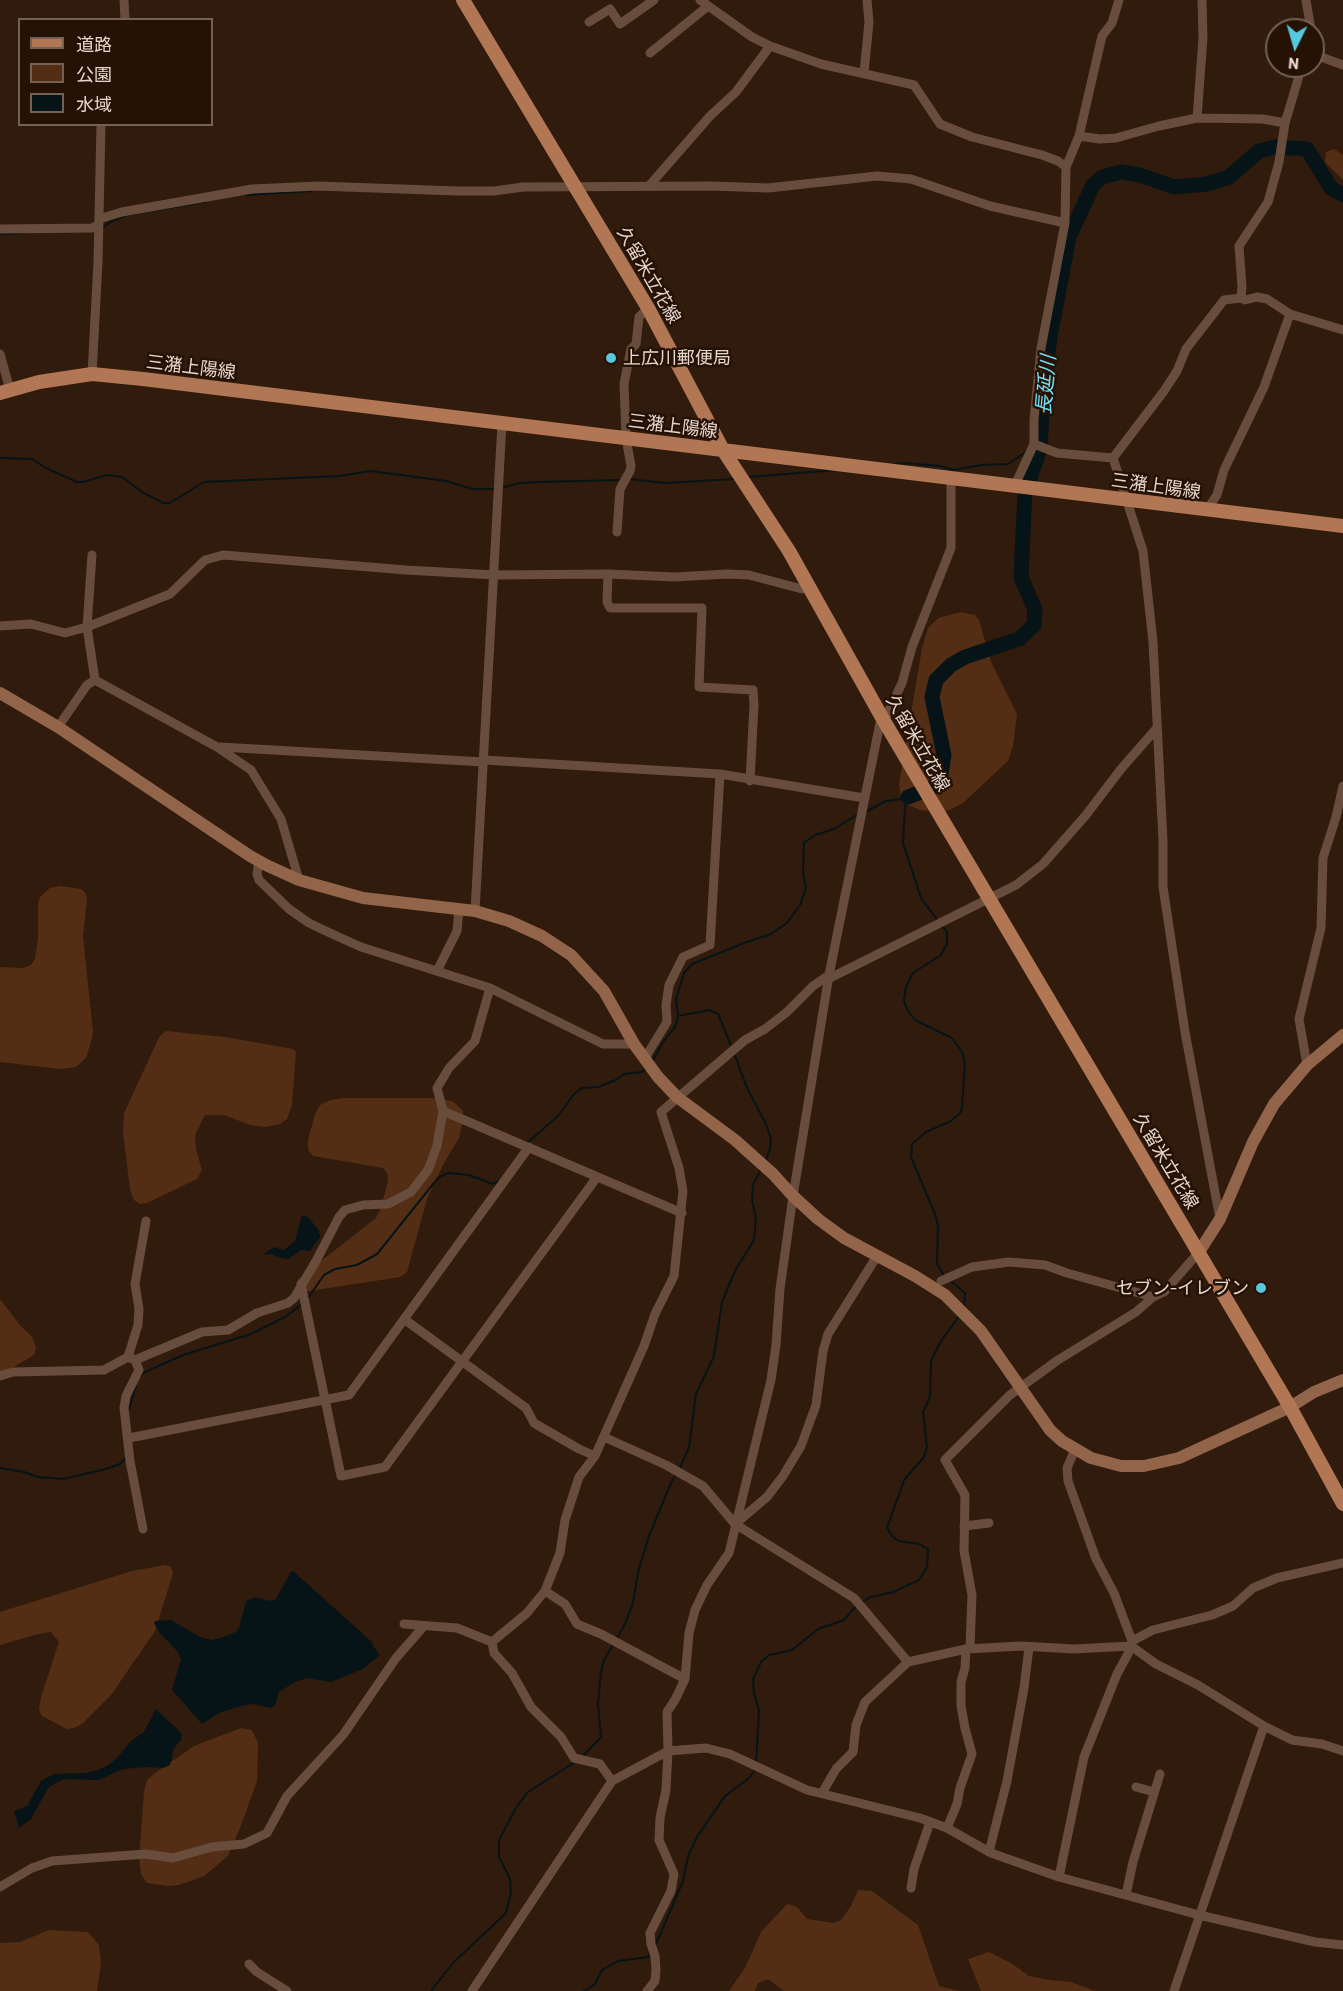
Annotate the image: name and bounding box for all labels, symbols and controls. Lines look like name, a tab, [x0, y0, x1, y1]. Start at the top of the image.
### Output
legend	[18, 18, 213, 126]
north arrow	[1265, 18, 1325, 78]
text: 道路	[76, 33, 112, 55]
text: N	[1287, 55, 1300, 74]
text: 公園	[76, 63, 112, 85]
text: 水域	[76, 93, 112, 115]
street label: 久留米立花線	[613, 223, 685, 327]
place label: 上広川郵便局	[623, 347, 731, 369]
street label: 三潴上陽線	[145, 351, 237, 383]
marker: 上広川郵便局	[604, 351, 618, 365]
water label: 長延川	[1031, 354, 1061, 416]
street label: 三潴上陽線	[627, 410, 719, 442]
street label: 三潴上陽線	[1110, 469, 1202, 503]
street label: 久留米立花線	[882, 691, 954, 795]
street label: 久留米立花線	[1129, 1109, 1203, 1213]
place label: セブン-イレブン	[1116, 1277, 1249, 1299]
marker: セブン-イレブン	[1254, 1281, 1268, 1295]

